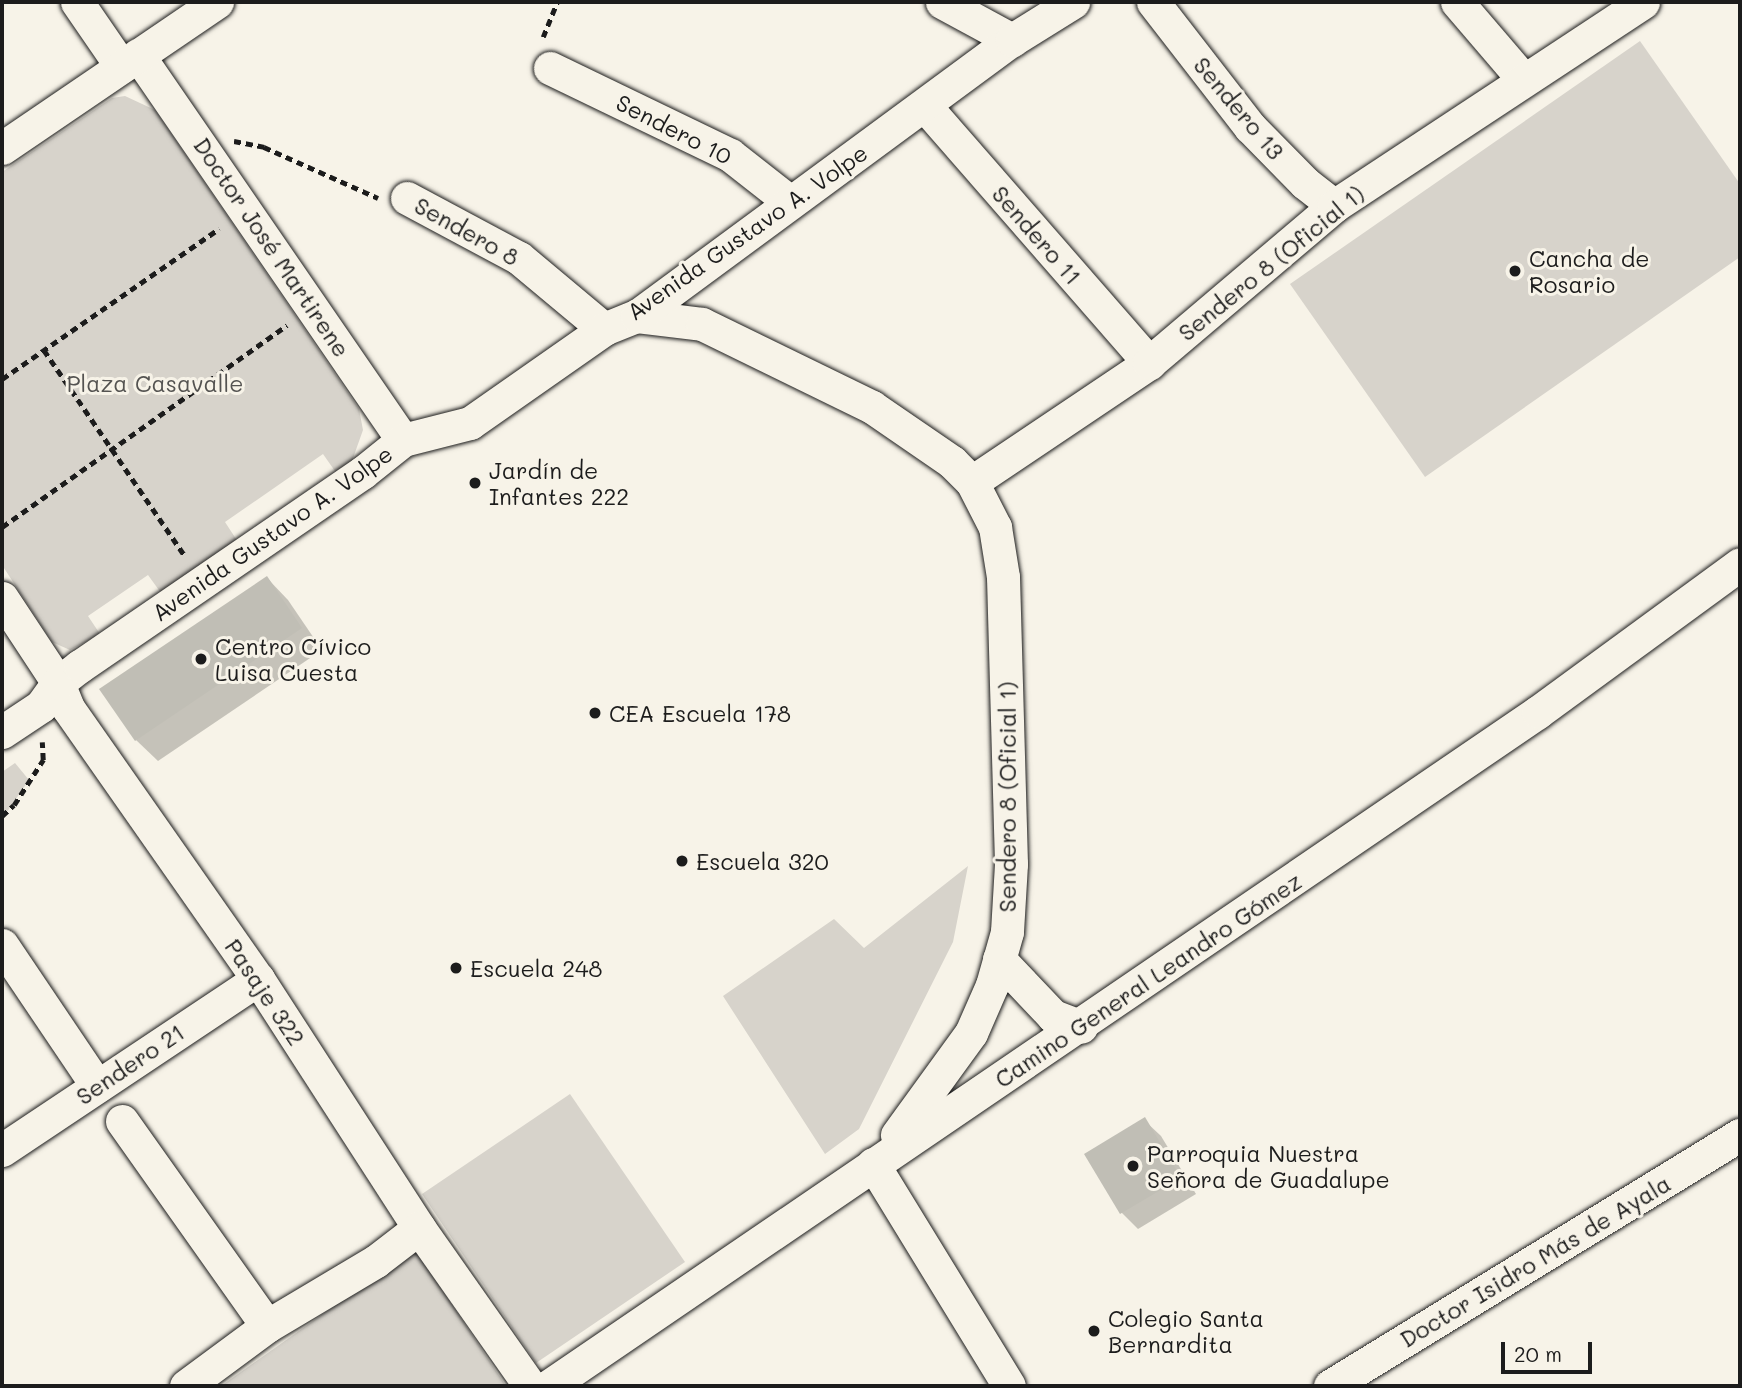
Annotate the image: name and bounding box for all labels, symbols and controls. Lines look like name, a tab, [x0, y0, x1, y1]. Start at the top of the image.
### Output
street label: Sendero 13	[1188, 51, 1290, 165]
street label: Sendero 10	[612, 88, 736, 170]
street label: Doctor José Martirene	[188, 132, 356, 362]
street label: Avenida Gustavo A. Volpe	[621, 138, 873, 326]
street label: Sendero 11	[987, 180, 1087, 290]
street label: Sendero 8 (Oficial 1)	[1173, 180, 1369, 346]
street label: Sendero 8	[410, 191, 524, 271]
place label: Cancha de Rosario	[1529, 244, 1649, 298]
marker: Cancha de Rosario	[1507, 263, 1523, 279]
park label: Plaza Casavalle	[66, 369, 244, 397]
street label: Avenida Gustavo A. Volpe	[146, 439, 398, 627]
place label: Jardín de Infantes 222	[489, 456, 629, 510]
marker: Jardín de Infantes 222	[467, 475, 483, 491]
place label: Centro Cívico Luisa Cuesta	[215, 632, 371, 686]
marker: Centro Cívico Luisa Cuesta	[193, 651, 209, 667]
street label: Sendero 8 (Oficial 1)	[993, 682, 1021, 912]
place label: CEA Escuela 178	[609, 699, 791, 727]
marker: CEA Escuela 178	[587, 705, 603, 721]
place label: Escuela 320	[696, 847, 829, 875]
marker: Escuela 320	[674, 853, 690, 869]
street label: Camino General Leandro Gómez	[990, 867, 1306, 1093]
street label: Pasaje 322	[219, 934, 311, 1050]
place label: Escuela 248	[470, 954, 602, 982]
marker: Escuela 248	[448, 960, 464, 976]
street label: Sendero 21	[71, 1018, 189, 1110]
place label: Parroquia Nuestra Señora de Guadalupe	[1147, 1139, 1390, 1193]
marker: Parroquia Nuestra Señora de Guadalupe	[1125, 1158, 1141, 1174]
street label: Doctor Isidro Más de Ayala	[1395, 1169, 1675, 1353]
place label: Colegio Santa Bernardita	[1108, 1304, 1264, 1358]
marker: Colegio Santa Bernardita	[1086, 1323, 1102, 1339]
scale bar	[1504, 1328, 1595, 1372]
text: 20 m	[1514, 1340, 1562, 1367]

